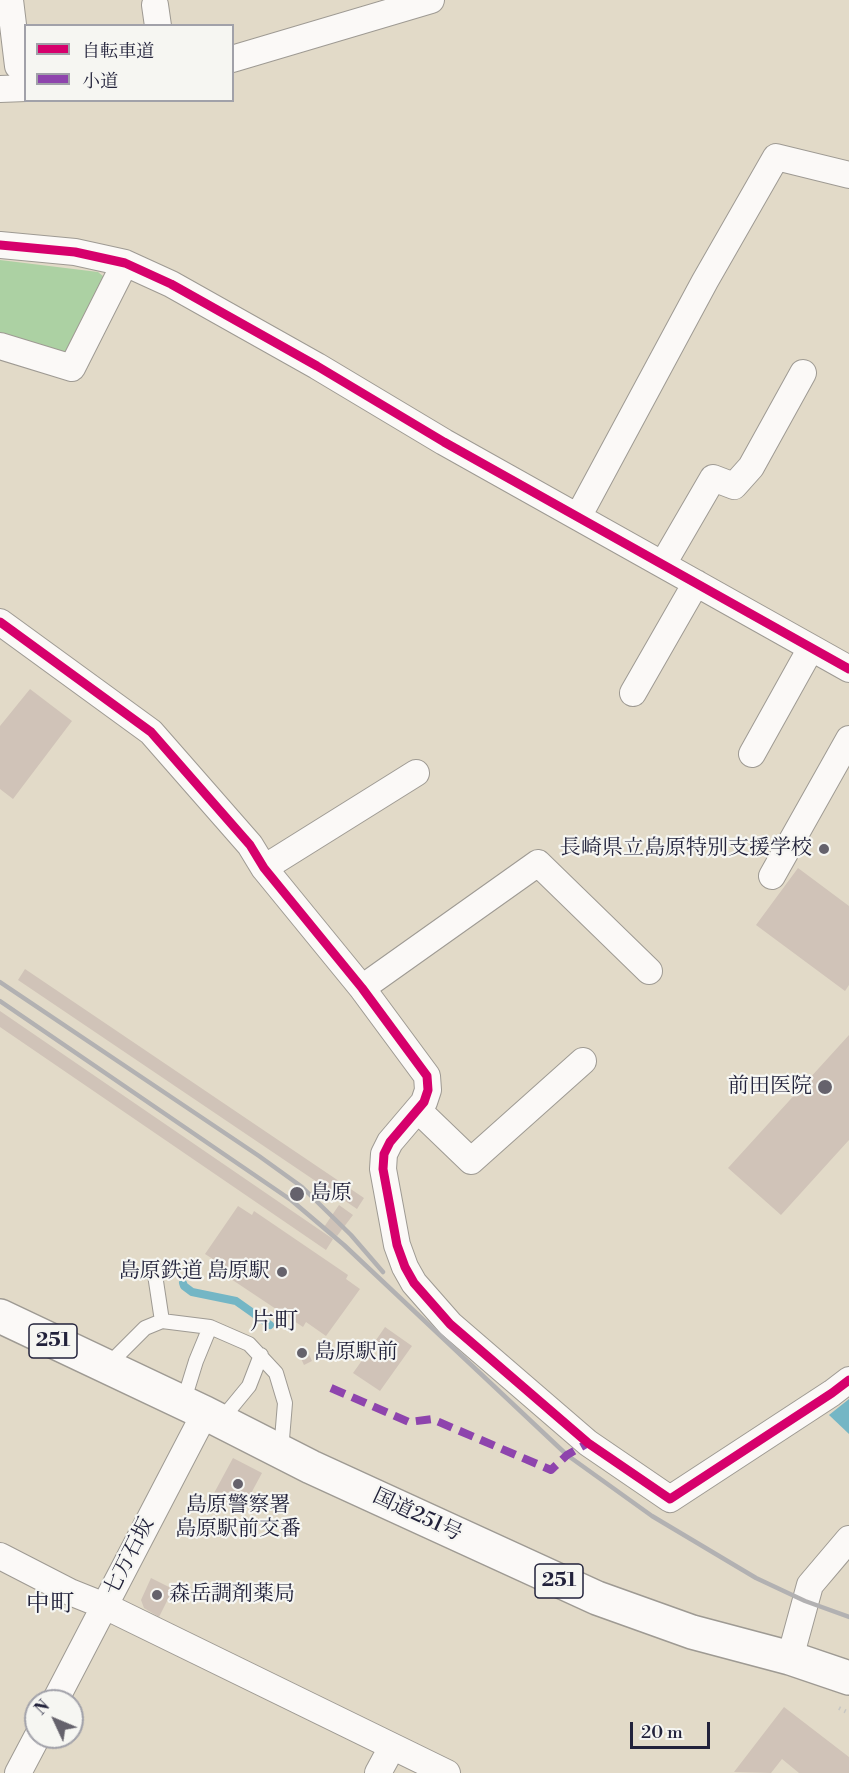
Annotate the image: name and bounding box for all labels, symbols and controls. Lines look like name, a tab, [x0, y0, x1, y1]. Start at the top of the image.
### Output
legend	[24, 24, 234, 102]
text: 自転車道	[82, 40, 154, 63]
text: 小道	[82, 70, 118, 93]
place label: 長崎県立島原特別支援学校	[560, 836, 812, 862]
marker: 長崎県立島原特別支援学校	[817, 842, 831, 856]
place label: 前田医院	[728, 1074, 812, 1100]
marker: 前田医院	[816, 1078, 834, 1096]
place label: 島原	[310, 1181, 352, 1207]
marker: 島原	[288, 1185, 306, 1203]
place label: 島原鉄道 島原駅	[119, 1259, 270, 1285]
marker: 島原鉄道 島原駅	[275, 1265, 289, 1279]
district label: 片町	[250, 1309, 298, 1337]
road number: 251	[29, 1324, 77, 1358]
place label: 島原駅前	[314, 1340, 398, 1366]
marker: 島原駅前	[295, 1346, 309, 1360]
marker: 島原警察署 島原駅前交番	[231, 1477, 245, 1491]
street label: 国道251号	[368, 1484, 466, 1548]
place label: 島原警察署 島原駅前交番	[175, 1493, 301, 1543]
street label: 七万石坂	[100, 1514, 160, 1600]
road number: 251	[535, 1564, 583, 1598]
place label: 森岳調剤薬局	[169, 1582, 295, 1608]
marker: 森岳調剤薬局	[150, 1588, 164, 1602]
district label: 中町	[26, 1591, 74, 1619]
north arrow	[24, 1689, 84, 1749]
text: N	[31, 1696, 54, 1719]
scale bar	[633, 1710, 712, 1748]
text: 20 m	[641, 1721, 683, 1744]

